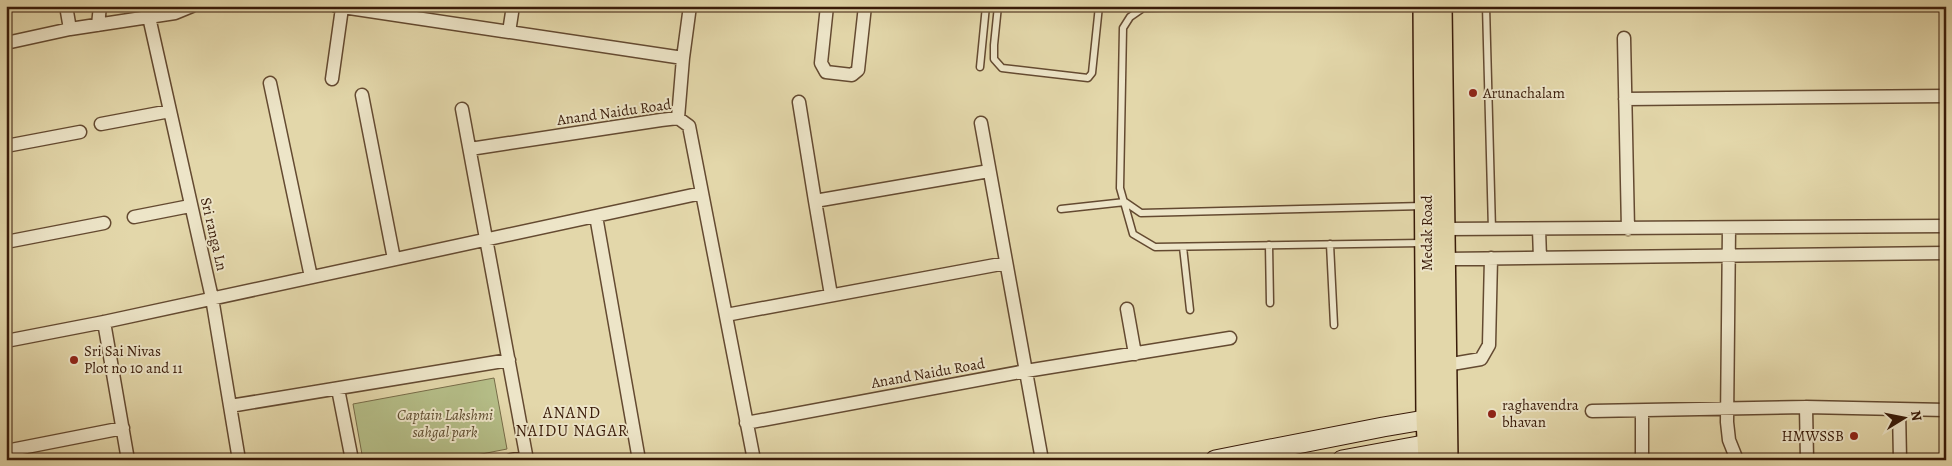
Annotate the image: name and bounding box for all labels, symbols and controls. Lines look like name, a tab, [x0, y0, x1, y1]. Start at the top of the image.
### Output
place label: Arunachalam	[1482, 83, 1566, 103]
marker: Arunachalam	[1467, 87, 1479, 99]
street label: Anand Naidu Road	[555, 94, 673, 130]
street label: Medak Road	[1417, 194, 1437, 271]
street label: Sri ranga Ln	[196, 195, 232, 273]
place label: Sri Sai Nivas Plot no 10 and 11	[84, 341, 183, 378]
street label: Anand Naidu Road	[869, 353, 987, 393]
marker: Sri Sai Nivas Plot no 10 and 11	[68, 354, 80, 366]
north arrow	[1880, 394, 1930, 444]
place label: raghavendra bhavan	[1502, 395, 1579, 432]
district label: ANAND NAIDU NAGAR	[515, 402, 629, 442]
park label: Captain Lakshmi sahgal park	[397, 405, 493, 442]
marker: raghavendra bhavan	[1486, 408, 1498, 420]
text: N	[1906, 409, 1927, 423]
place label: HMWSSB	[1782, 426, 1844, 446]
marker: HMWSSB	[1848, 430, 1860, 442]

